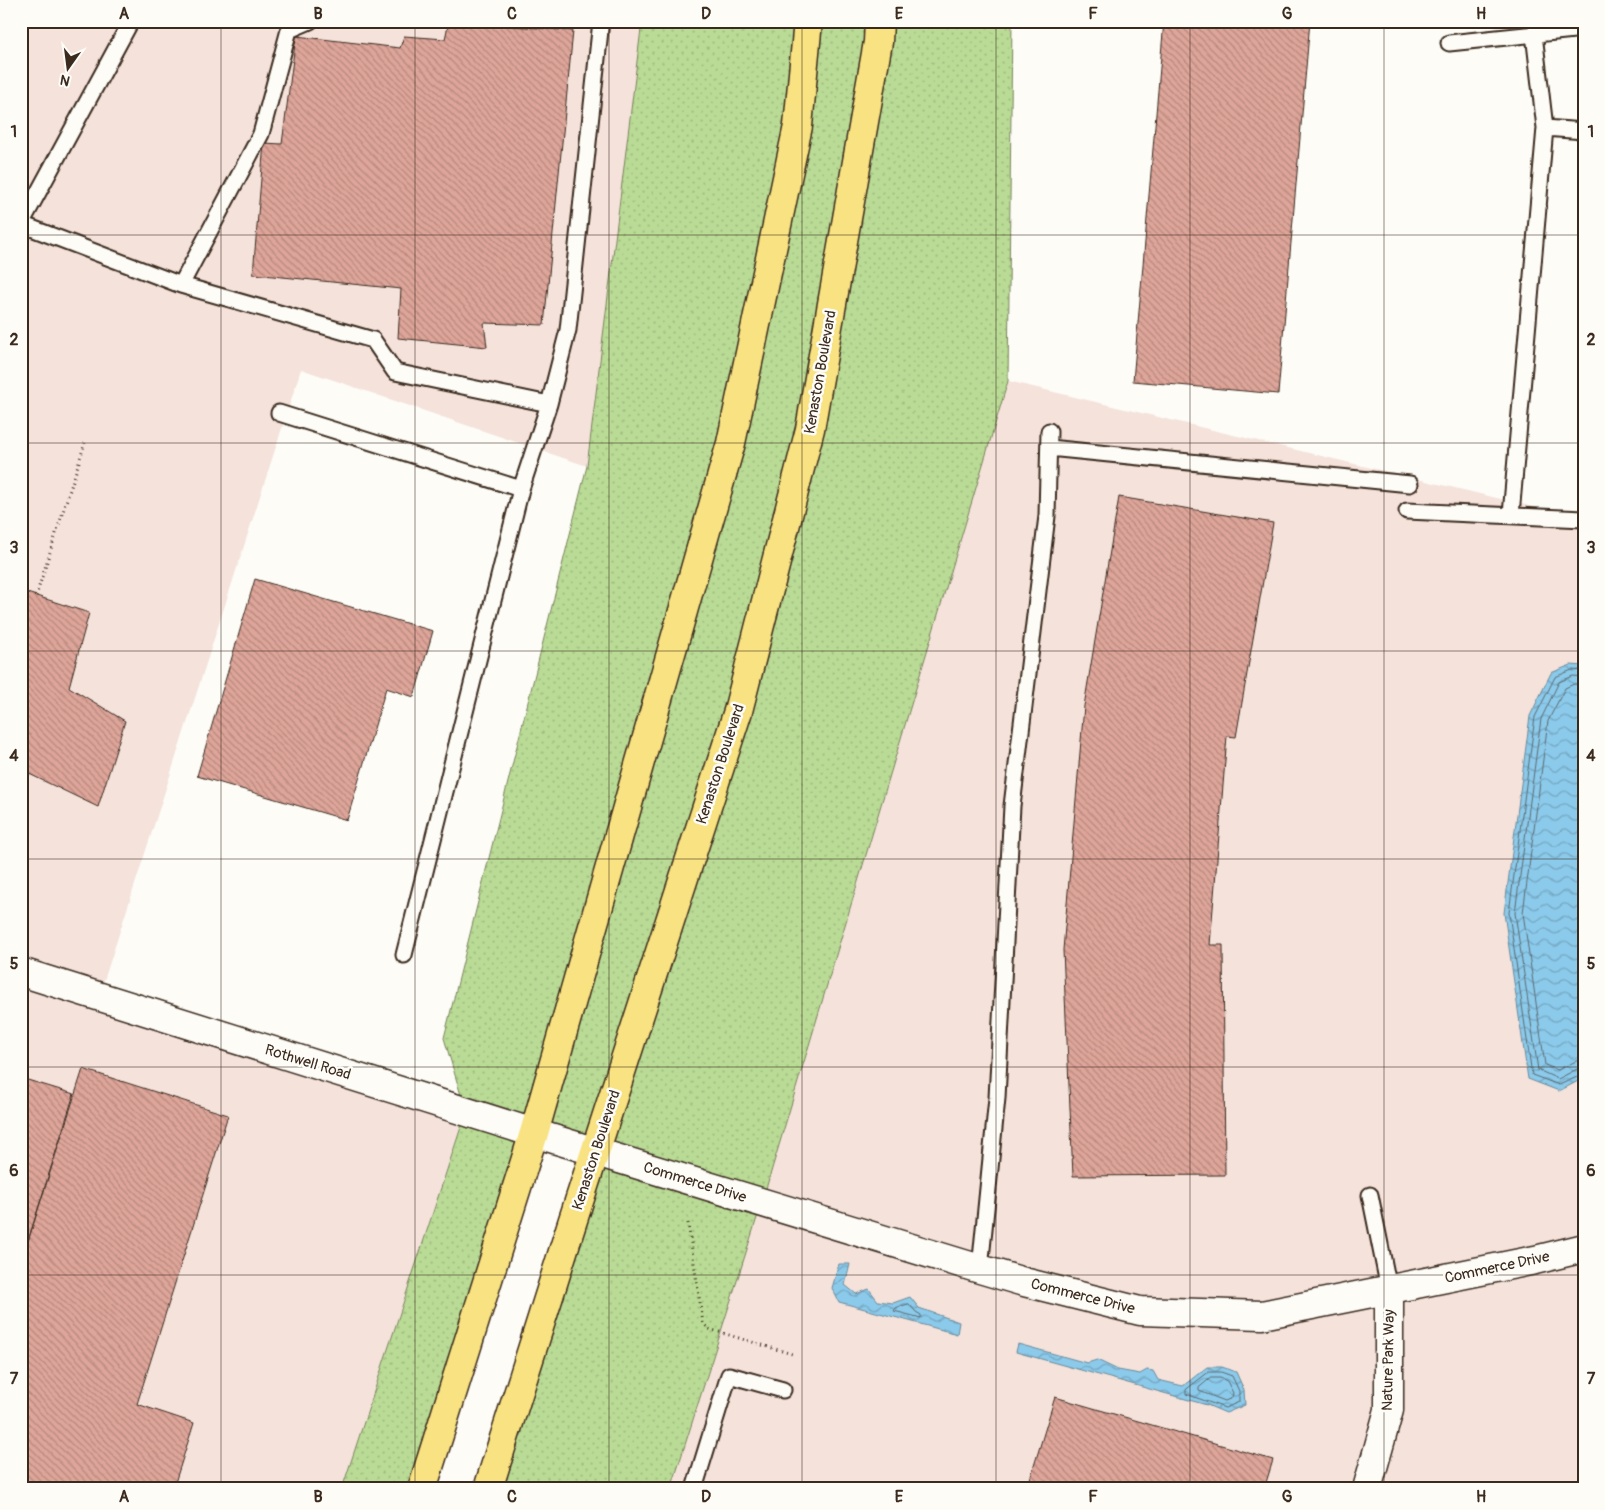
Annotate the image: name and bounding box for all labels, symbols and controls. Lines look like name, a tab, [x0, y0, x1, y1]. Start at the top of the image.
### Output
text: A	[119, 4, 130, 24]
text: B	[313, 4, 323, 24]
text: C	[507, 4, 517, 24]
text: D	[701, 4, 711, 24]
text: E	[895, 4, 904, 24]
text: F	[1088, 4, 1098, 24]
text: G	[1282, 4, 1293, 24]
text: H	[1476, 4, 1486, 24]
north arrow	[42, 42, 92, 92]
text: N	[58, 71, 72, 90]
text: 1	[11, 122, 17, 142]
text: 1	[1588, 122, 1594, 142]
street label: Kenaston Boulevard	[800, 309, 841, 435]
text: 2	[10, 330, 19, 350]
text: 2	[1587, 330, 1596, 350]
text: 3	[10, 538, 19, 558]
text: 3	[1587, 538, 1596, 558]
street label: Kenaston Boulevard	[692, 702, 749, 827]
text: 4	[9, 746, 19, 766]
text: 4	[1586, 746, 1596, 766]
text: 5	[10, 954, 19, 974]
text: 5	[1587, 954, 1596, 974]
street label: Rothwell Road	[263, 1040, 353, 1085]
street label: Kenaston Boulevard	[568, 1088, 625, 1213]
street label: Commerce Drive	[641, 1158, 749, 1207]
text: 6	[9, 1161, 19, 1181]
text: 6	[1586, 1161, 1596, 1181]
street label: Commerce Drive	[1443, 1247, 1552, 1288]
street label: Commerce Drive	[1029, 1274, 1137, 1319]
street label: Nature Park Way	[1378, 1308, 1399, 1411]
text: 7	[10, 1369, 19, 1389]
text: 7	[1587, 1369, 1596, 1389]
text: A	[119, 1487, 130, 1507]
text: B	[313, 1487, 323, 1507]
text: C	[507, 1487, 517, 1507]
text: D	[701, 1487, 711, 1507]
text: E	[895, 1487, 904, 1507]
text: F	[1088, 1487, 1098, 1507]
text: G	[1282, 1487, 1293, 1507]
text: H	[1476, 1487, 1486, 1507]

